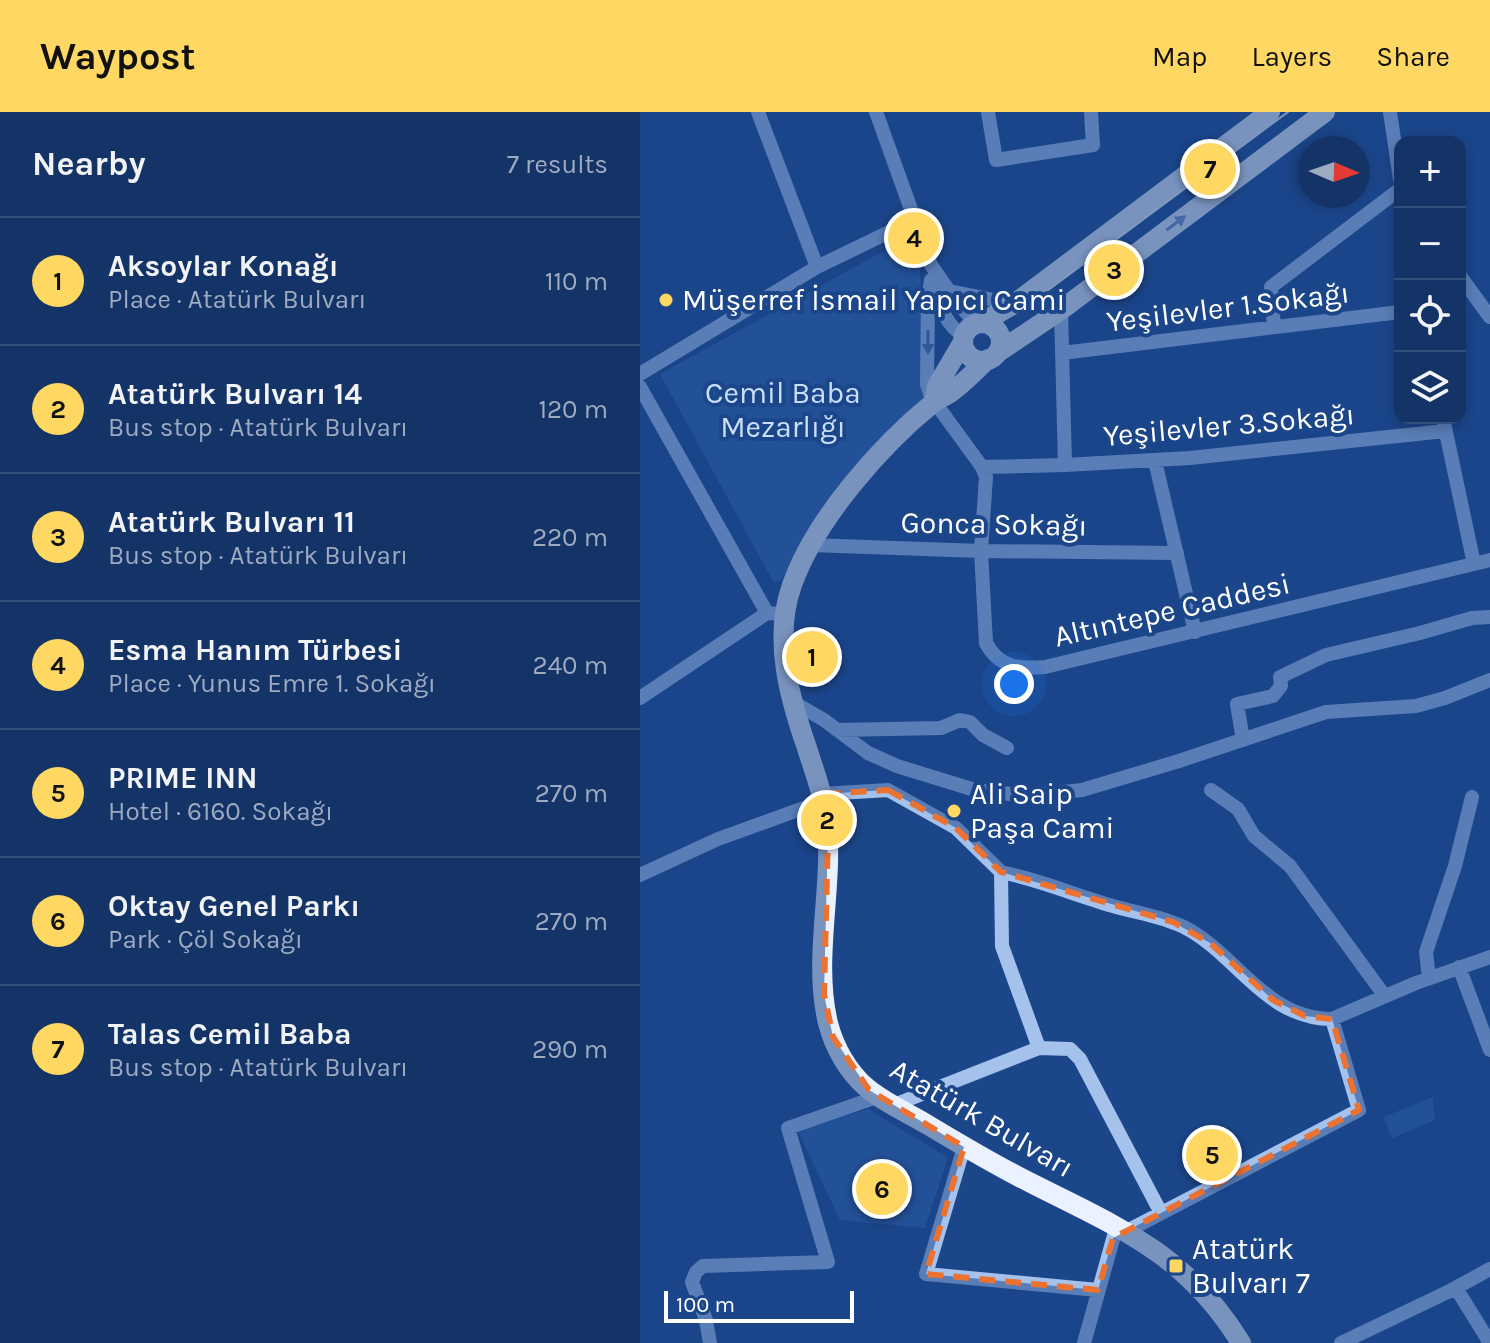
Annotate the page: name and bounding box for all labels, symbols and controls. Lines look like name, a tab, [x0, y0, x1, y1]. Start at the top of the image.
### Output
text: Waypost	[40, 34, 196, 79]
text: Map	[1152, 40, 1207, 73]
text: Layers	[1251, 40, 1332, 73]
text: Share	[1376, 40, 1450, 73]
north arrow	[1298, 136, 1370, 208]
map controls	[1394, 136, 1466, 424]
button: +	[1394, 136, 1466, 208]
pin: 7	[1184, 139, 1236, 199]
text: Nearby	[32, 144, 146, 184]
text: 7 results	[507, 149, 608, 180]
pin: 4	[888, 208, 940, 268]
button: −	[1394, 208, 1466, 280]
one-way arrow	[1165, 215, 1187, 231]
pin: 3	[1088, 240, 1140, 300]
text: Aksoylar Konağı	[108, 248, 339, 284]
text: 1	[53, 266, 63, 297]
text: 110 m	[545, 266, 608, 297]
street label: Yeşilevler 1.Sokağı	[1105, 274, 1351, 340]
button: locate	[1394, 280, 1466, 352]
place label: Müşerref İsmail Yapıcı Cami	[682, 282, 1066, 318]
text: Place · Atatürk Bulvarı	[108, 284, 366, 315]
marker: Müşerref İsmail Yapıcı Cami	[657, 291, 675, 309]
one-way arrow	[922, 330, 934, 355]
button: layers	[1394, 352, 1466, 424]
park label: Cemil Baba Mezarlığı	[705, 375, 861, 445]
text: Atatürk Bulvarı 14	[108, 376, 362, 412]
text: 2	[50, 394, 66, 425]
text: 120 m	[538, 394, 608, 425]
street label: Yeşilevler 3.Sokağı	[1102, 396, 1356, 454]
text: Bus stop · Atatürk Bulvarı	[108, 412, 408, 443]
text: Atatürk Bulvarı 11	[108, 504, 355, 540]
street label: Gonca Sokağı	[900, 504, 1088, 544]
text: 3	[50, 522, 66, 553]
text: 220 m	[532, 522, 608, 553]
text: Bus stop · Atatürk Bulvarı	[108, 540, 408, 571]
street label: Altıntepe Caddesi	[1050, 565, 1294, 655]
pin: 1	[786, 627, 838, 687]
text: Esma Hanım Türbesi	[108, 632, 402, 668]
text: 4	[50, 650, 66, 681]
text: 240 m	[532, 650, 608, 681]
your location	[994, 664, 1034, 704]
text: Place · Yunus Emre 1. Sokağı	[108, 668, 436, 699]
text: PRIME INN	[108, 760, 257, 796]
place label: Ali Saip Paşa Cami	[970, 776, 1114, 846]
text: 5	[50, 778, 66, 809]
text: 270 m	[535, 778, 608, 809]
pin: 2	[801, 790, 853, 850]
text: Hotel · 6160. Sokağı	[108, 796, 333, 827]
marker: Ali Saip Paşa Cami	[945, 802, 963, 820]
text: Oktay Genel Parkı	[108, 888, 360, 924]
text: 6	[50, 906, 66, 937]
text: 270 m	[535, 906, 608, 937]
text: Park · Çöl Sokağı	[108, 924, 303, 955]
text: Talas Cemil Baba	[108, 1016, 352, 1052]
text: 7	[52, 1034, 64, 1065]
text: 290 m	[532, 1034, 608, 1065]
street label: Atatürk Bulvarı	[884, 1051, 1080, 1185]
text: Bus stop · Atatürk Bulvarı	[108, 1052, 408, 1083]
pin: 5	[1186, 1125, 1238, 1185]
pin: 6	[856, 1159, 908, 1219]
place label: Atatürk Bulvarı 7	[1192, 1231, 1310, 1301]
marker: Atatürk Bulvarı 7	[1167, 1257, 1185, 1275]
scale bar	[664, 1287, 854, 1323]
text: 100 m	[676, 1292, 735, 1318]

